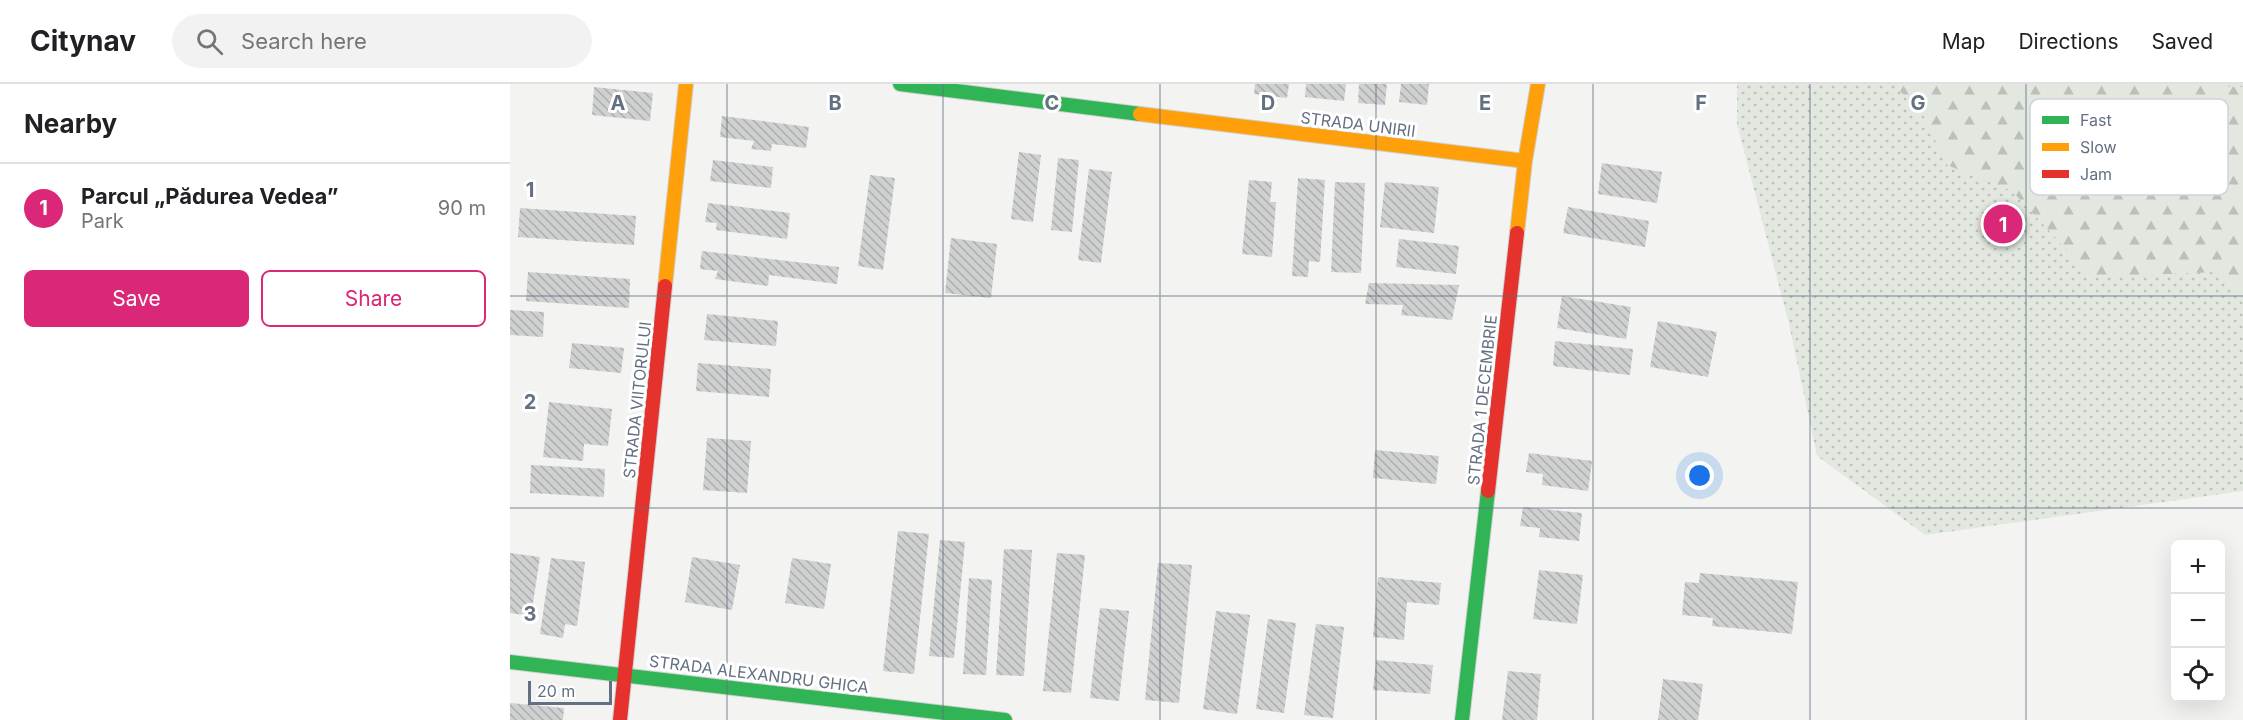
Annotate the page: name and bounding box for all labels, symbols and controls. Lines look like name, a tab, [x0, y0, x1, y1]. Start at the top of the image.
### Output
search box	[172, 14, 592, 68]
text: Citynav	[30, 24, 136, 58]
icon: search	[193, 25, 226, 58]
text: Search here	[241, 28, 367, 54]
text: Map	[1942, 29, 1985, 54]
text: Directions	[2018, 29, 2119, 54]
text: Saved	[2152, 29, 2213, 54]
text: A	[611, 91, 626, 115]
text: B	[828, 91, 842, 115]
text: C	[1045, 91, 1059, 115]
text: D	[1261, 91, 1275, 115]
text: E	[1479, 91, 1491, 115]
text: F	[1695, 91, 1707, 115]
text: G	[1910, 91, 1926, 115]
legend	[2030, 99, 2228, 195]
street label: STRADA UNIRII	[1299, 107, 1417, 141]
text: Nearby	[24, 108, 117, 139]
text: Fast	[2080, 110, 2112, 130]
text: Slow	[2080, 137, 2117, 157]
text: Jam	[2080, 164, 2112, 184]
text: 1	[526, 178, 534, 202]
text: Parcul „Pădurea Vedea”	[81, 183, 339, 209]
text: 1	[39, 196, 48, 220]
text: 90 m	[438, 196, 486, 220]
pin: 1	[1984, 202, 2022, 246]
text: Park	[81, 209, 124, 233]
button: Save	[24, 270, 249, 327]
button: Share	[261, 270, 486, 327]
street label: STRADA 1 DECEMBRIE	[1463, 314, 1501, 486]
street label: STRADA VIITORULUI	[619, 321, 655, 479]
text: 2	[524, 390, 536, 414]
your location	[1685, 461, 1714, 490]
map controls	[2171, 540, 2225, 702]
button: +	[2171, 540, 2225, 594]
button: −	[2171, 594, 2225, 648]
text: 3	[524, 602, 536, 626]
button: locate	[2171, 648, 2225, 702]
street label: STRADA ALEXANDRU GHICA	[648, 651, 870, 697]
scale bar	[528, 678, 612, 706]
text: 20 m	[537, 681, 575, 701]

